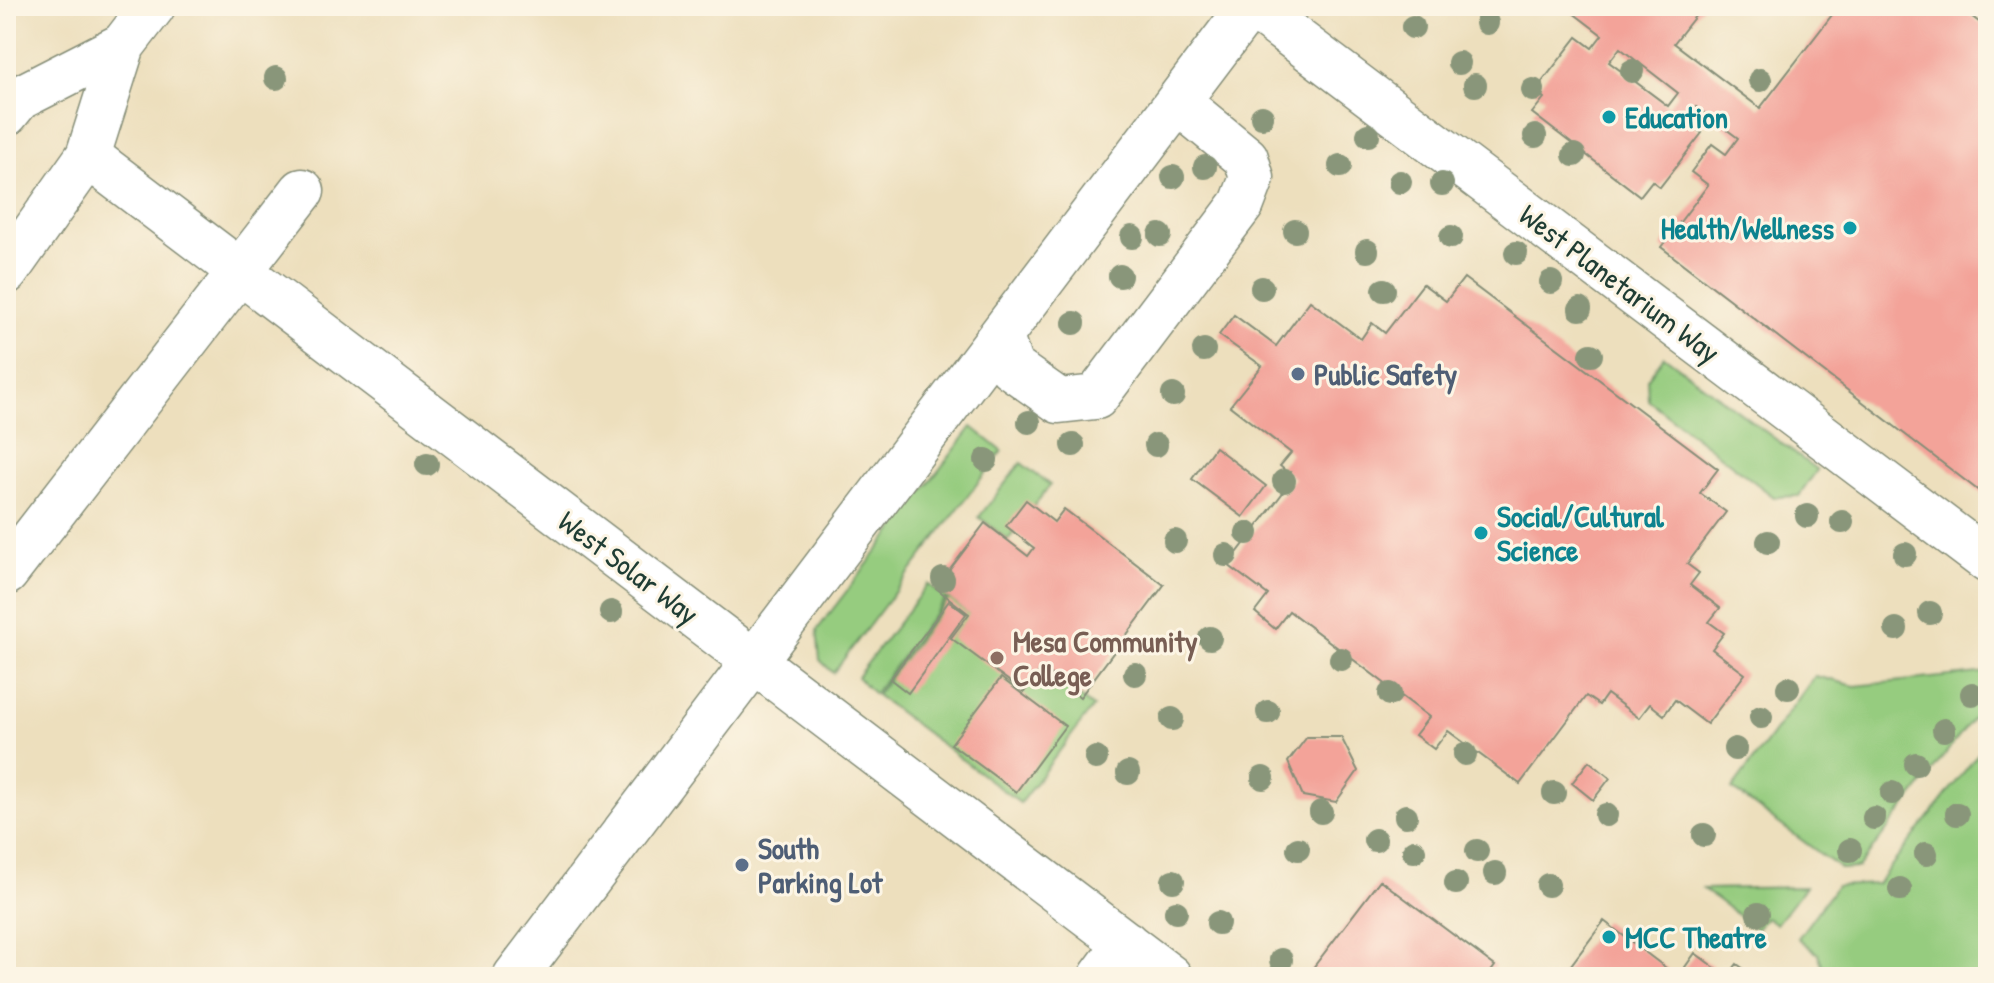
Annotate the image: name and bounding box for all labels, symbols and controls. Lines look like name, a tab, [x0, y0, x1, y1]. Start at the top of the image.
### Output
place label: Education	[1625, 97, 1728, 137]
marker: Education	[1600, 108, 1618, 126]
street label: West Planetarium Way	[1512, 194, 1728, 372]
place label: Health/Wellness	[1661, 208, 1834, 248]
marker: Health/Wellness	[1841, 219, 1859, 237]
place label: Public Safety	[1314, 354, 1458, 395]
marker: Public Safety	[1289, 365, 1307, 383]
place label: Social/Cultural Science	[1497, 496, 1665, 570]
street label: West Solar Way	[551, 501, 707, 633]
marker: Social/Cultural Science	[1472, 524, 1490, 542]
place label: Mesa Community College	[1013, 621, 1198, 696]
marker: Mesa Community College	[988, 649, 1006, 667]
place label: South Parking Lot	[758, 828, 884, 903]
marker: South Parking Lot	[733, 856, 751, 874]
place label: MCC Theatre	[1625, 917, 1767, 957]
marker: MCC Theatre	[1600, 928, 1618, 946]

